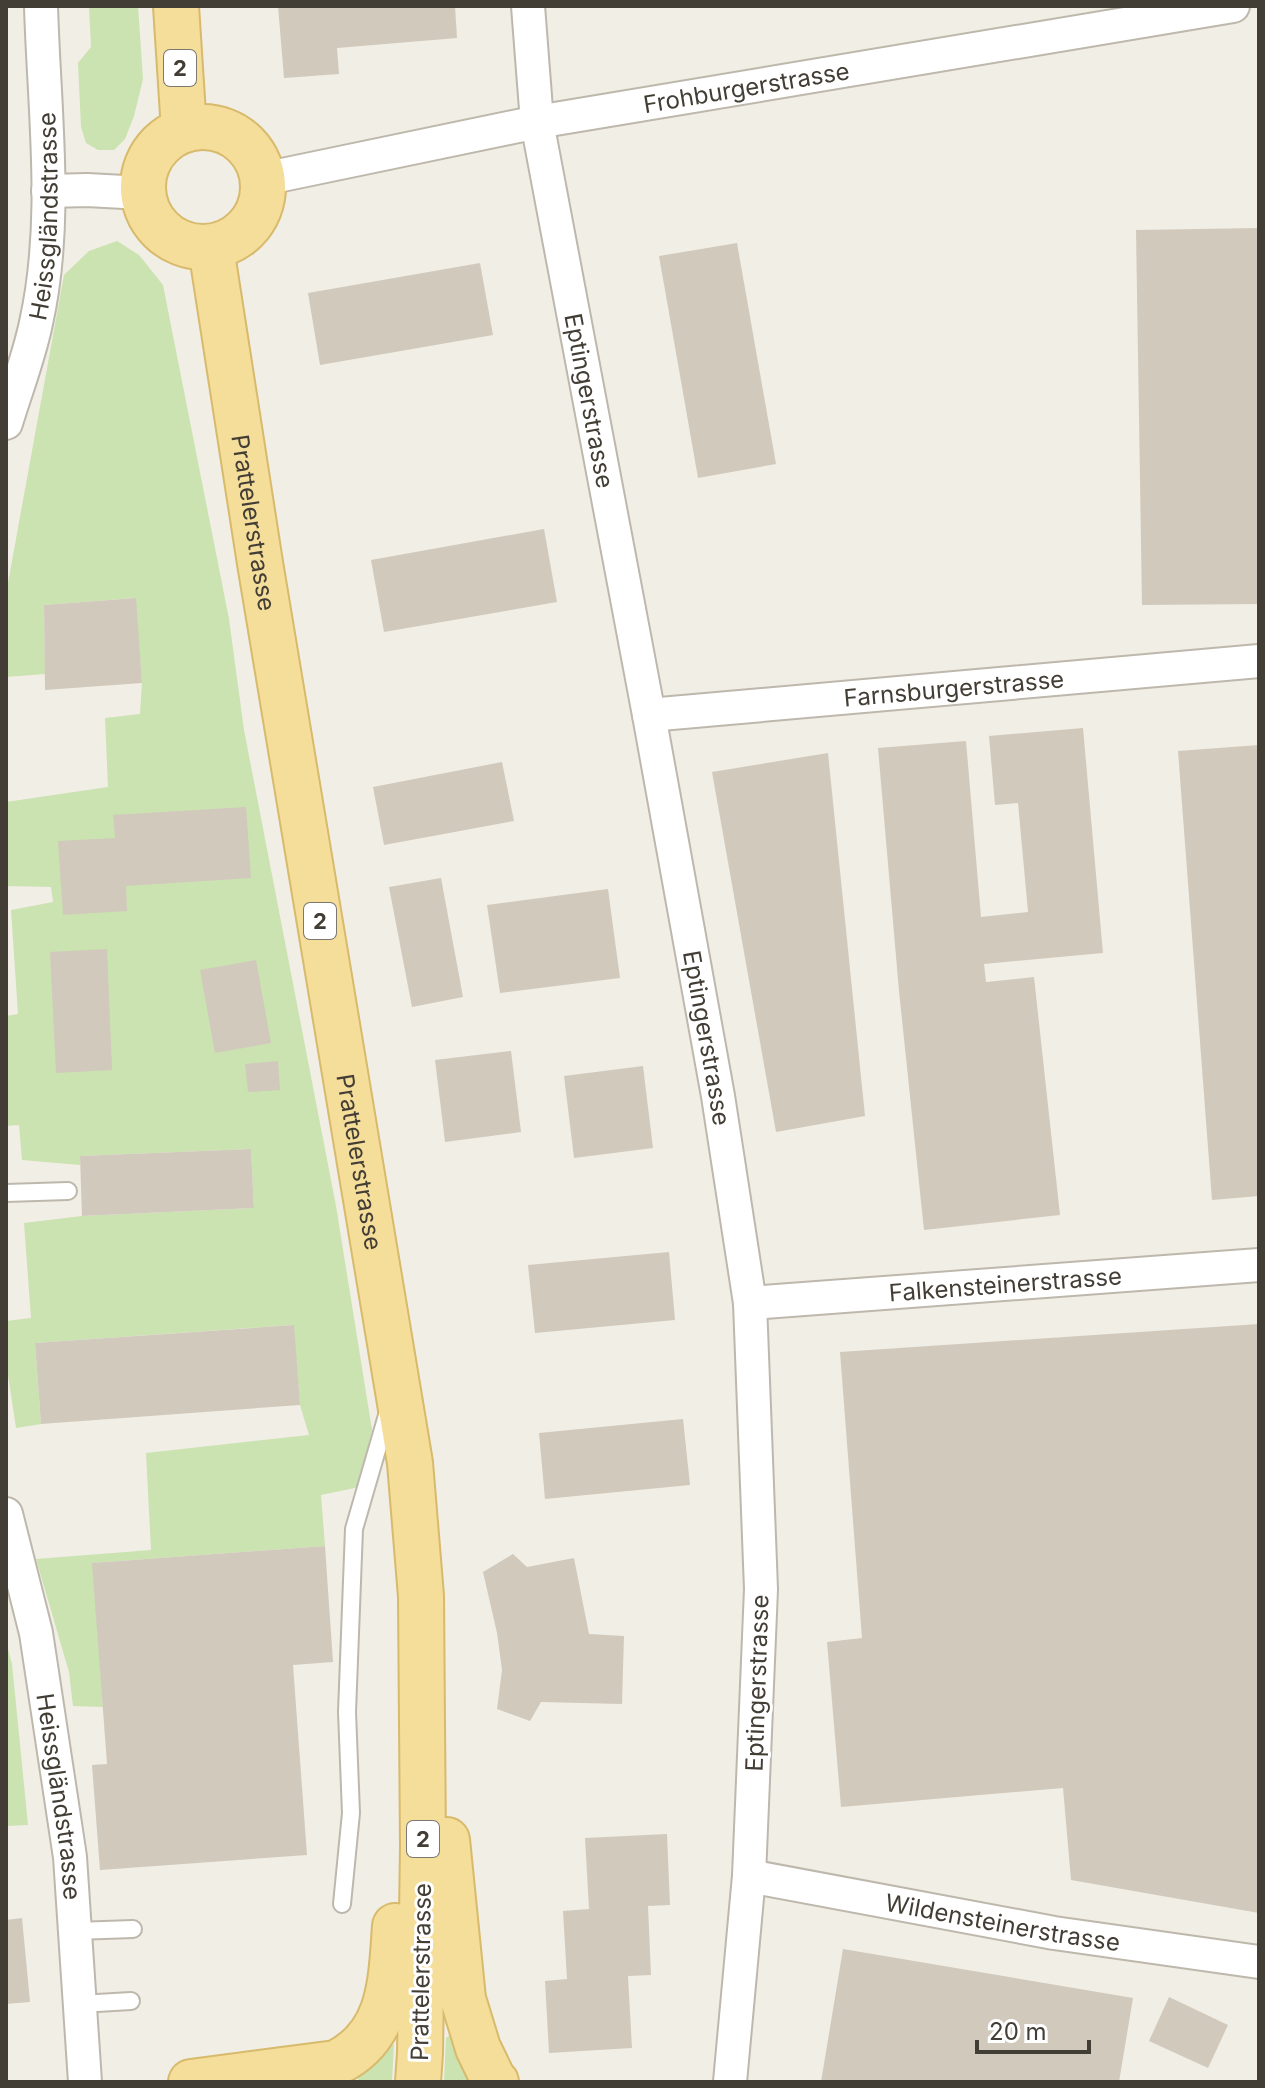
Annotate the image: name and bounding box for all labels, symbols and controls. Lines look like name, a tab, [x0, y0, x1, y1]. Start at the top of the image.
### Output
road number: 2	[164, 50, 196, 86]
street label: Frohburgerstrasse	[641, 56, 851, 119]
street label: Heissgländstrasse	[23, 111, 63, 322]
street label: Eptingerstrasse	[559, 311, 620, 490]
street label: Prattelerstrasse	[226, 433, 282, 613]
street label: Farnsburgerstrasse	[842, 664, 1065, 712]
road number: 2	[304, 903, 336, 939]
street label: Eptingerstrasse	[677, 948, 737, 1127]
street label: Prattelerstrasse	[331, 1072, 389, 1252]
street label: Falkensteinerstrasse	[888, 1261, 1123, 1307]
street label: Eptingerstrasse	[739, 1594, 775, 1772]
street label: Heissgländstrasse	[31, 1691, 87, 1901]
road number: 2	[407, 1821, 439, 1857]
street label: Prattelerstrasse	[405, 1883, 437, 2061]
street label: Wildensteinerstrasse	[883, 1887, 1122, 1957]
scale bar	[977, 2004, 1089, 2054]
text: 20 m	[989, 2017, 1047, 2046]

